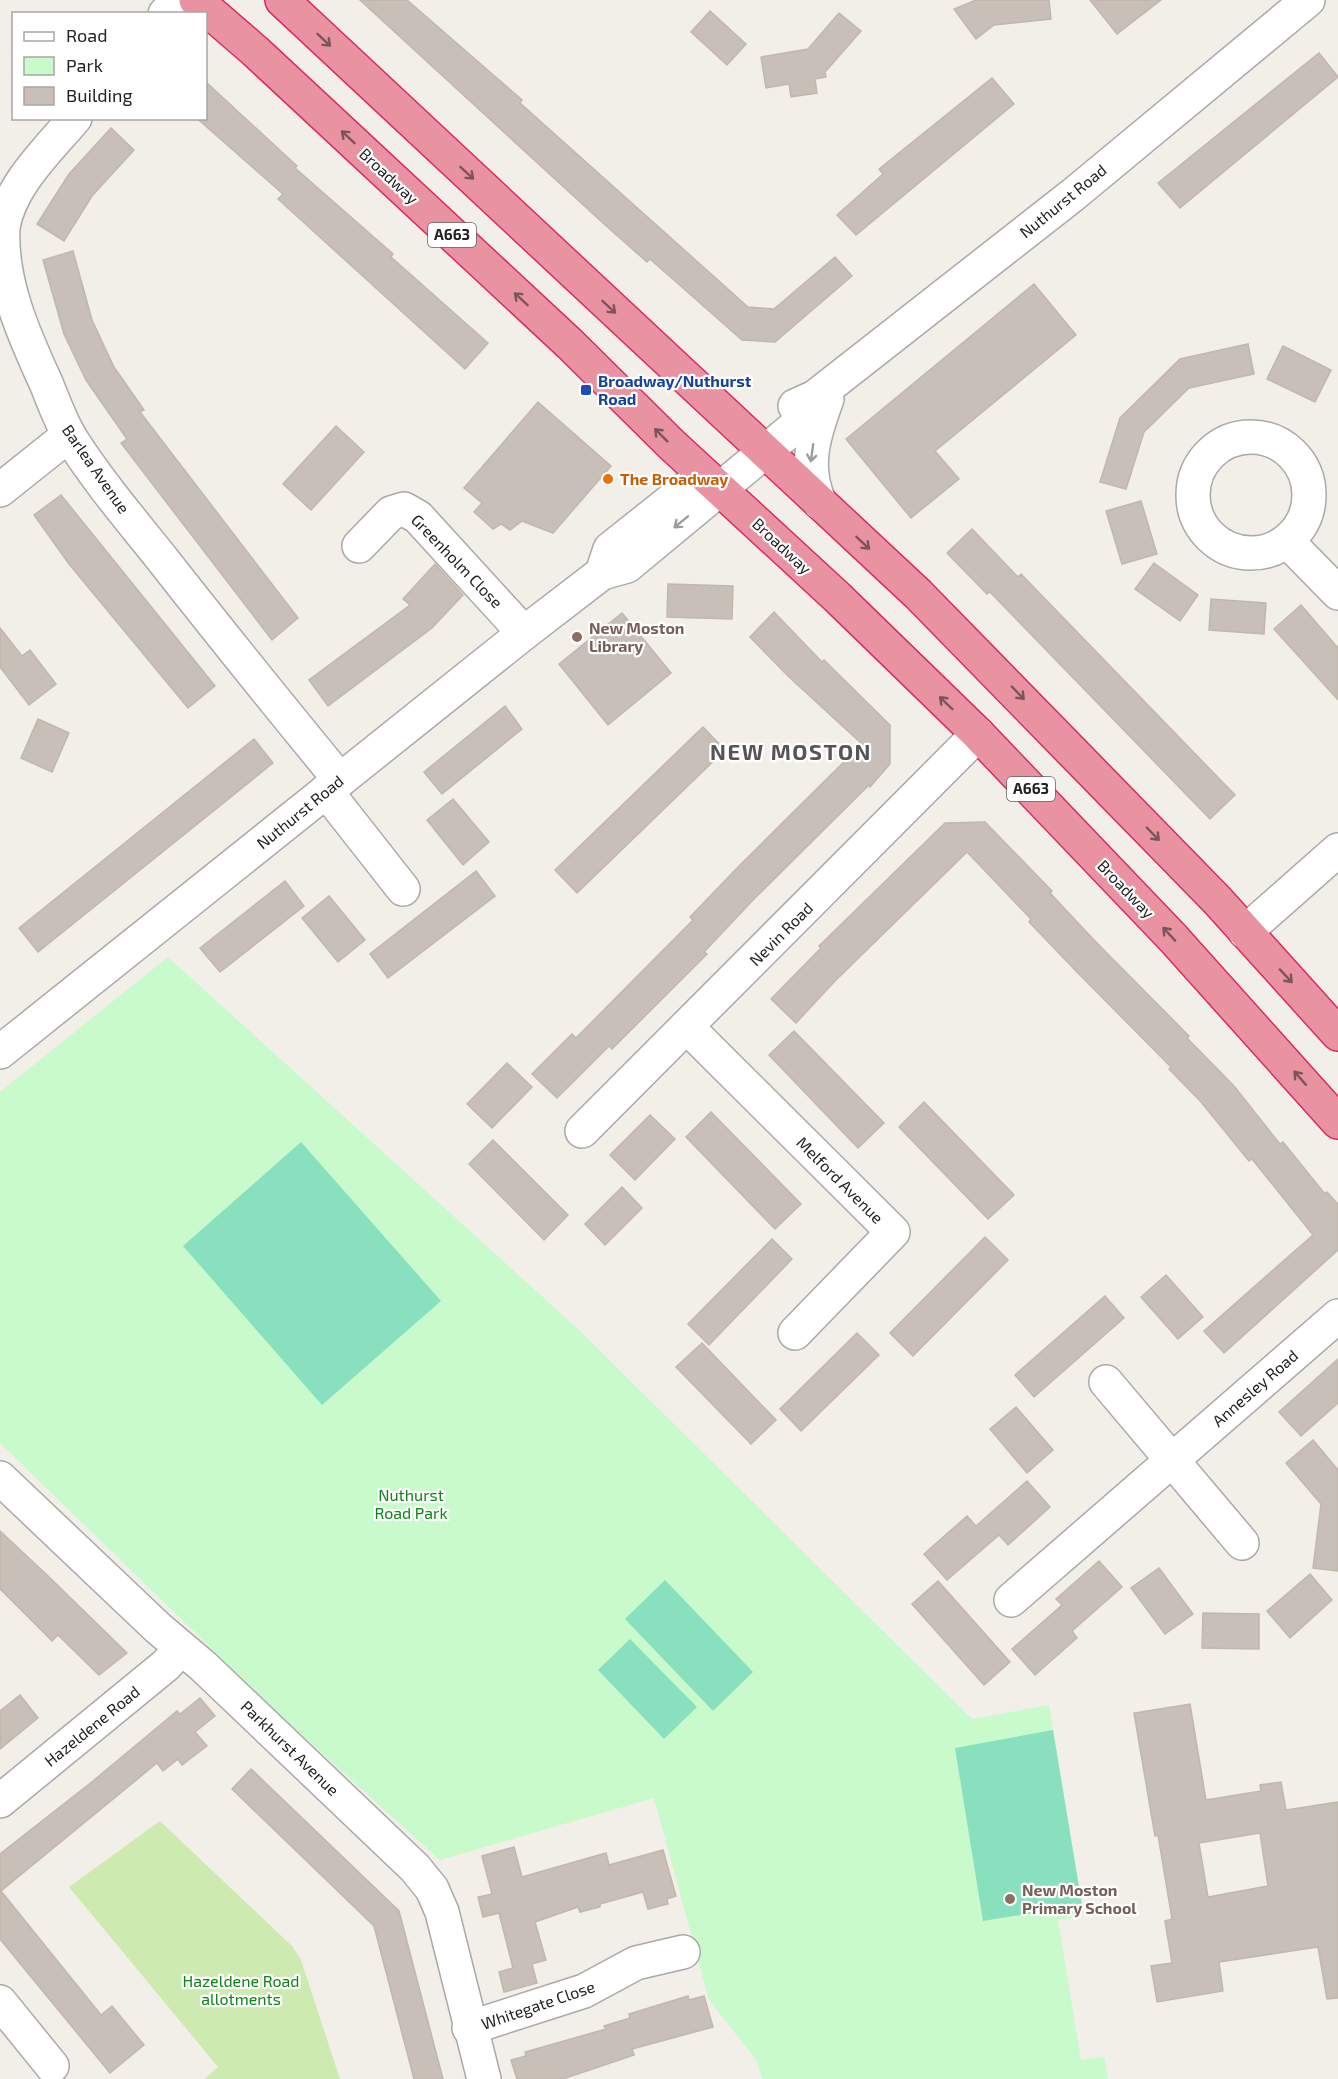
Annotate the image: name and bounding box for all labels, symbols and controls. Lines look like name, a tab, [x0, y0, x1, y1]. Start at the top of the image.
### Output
legend	[12, 12, 207, 120]
text: Road	[66, 24, 107, 46]
one-way arrow	[317, 33, 332, 47]
text: Park	[66, 54, 103, 76]
text: Building	[66, 84, 133, 106]
one-way arrow	[341, 131, 356, 145]
street label: Broadway	[356, 144, 423, 208]
street label: Nuthurst Road	[1016, 160, 1110, 241]
one-way arrow	[459, 166, 474, 180]
road number: A663	[428, 223, 476, 247]
one-way arrow	[514, 292, 529, 306]
one-way arrow	[601, 299, 616, 313]
place label: Broadway/Nuthurst Road	[598, 371, 752, 408]
marker: Broadway/Nuthurst Road	[579, 383, 593, 397]
street label: Barlea Avenue	[59, 421, 134, 517]
one-way arrow	[654, 427, 669, 442]
one-way arrow	[806, 443, 817, 462]
place label: The Broadway	[620, 469, 728, 489]
marker: The Broadway	[601, 472, 615, 486]
street label: Greenholm Close	[408, 510, 507, 612]
street label: Broadway	[749, 514, 816, 578]
one-way arrow	[673, 515, 689, 528]
one-way arrow	[855, 536, 870, 550]
place label: New Moston Library	[589, 618, 684, 656]
marker: New Moston Library	[570, 630, 584, 644]
one-way arrow	[1010, 686, 1025, 701]
one-way arrow	[938, 696, 953, 710]
district label: NEW MOSTON	[710, 738, 872, 764]
street label: Nuthurst Road	[253, 771, 347, 852]
road number: A663	[1007, 777, 1055, 801]
one-way arrow	[1146, 826, 1160, 841]
street label: Broadway	[1094, 856, 1159, 922]
street label: Nevin Road	[745, 898, 816, 969]
one-way arrow	[1162, 926, 1176, 941]
one-way arrow	[1279, 968, 1293, 983]
one-way arrow	[1293, 1071, 1307, 1086]
street label: Melford Avenue	[793, 1132, 888, 1227]
street label: Annesley Road	[1208, 1345, 1301, 1430]
park label: Nuthurst Road Park	[374, 1485, 448, 1522]
street label: Hazeldene Road	[40, 1681, 143, 1770]
street label: Parkhurst Avenue	[238, 1696, 343, 1799]
place label: New Moston Primary School	[1022, 1880, 1137, 1918]
marker: New Moston Primary School	[1003, 1892, 1017, 1906]
park label: Hazeldene Road allotments	[182, 1971, 300, 2008]
street label: Whitegate Close	[479, 1976, 597, 2033]

